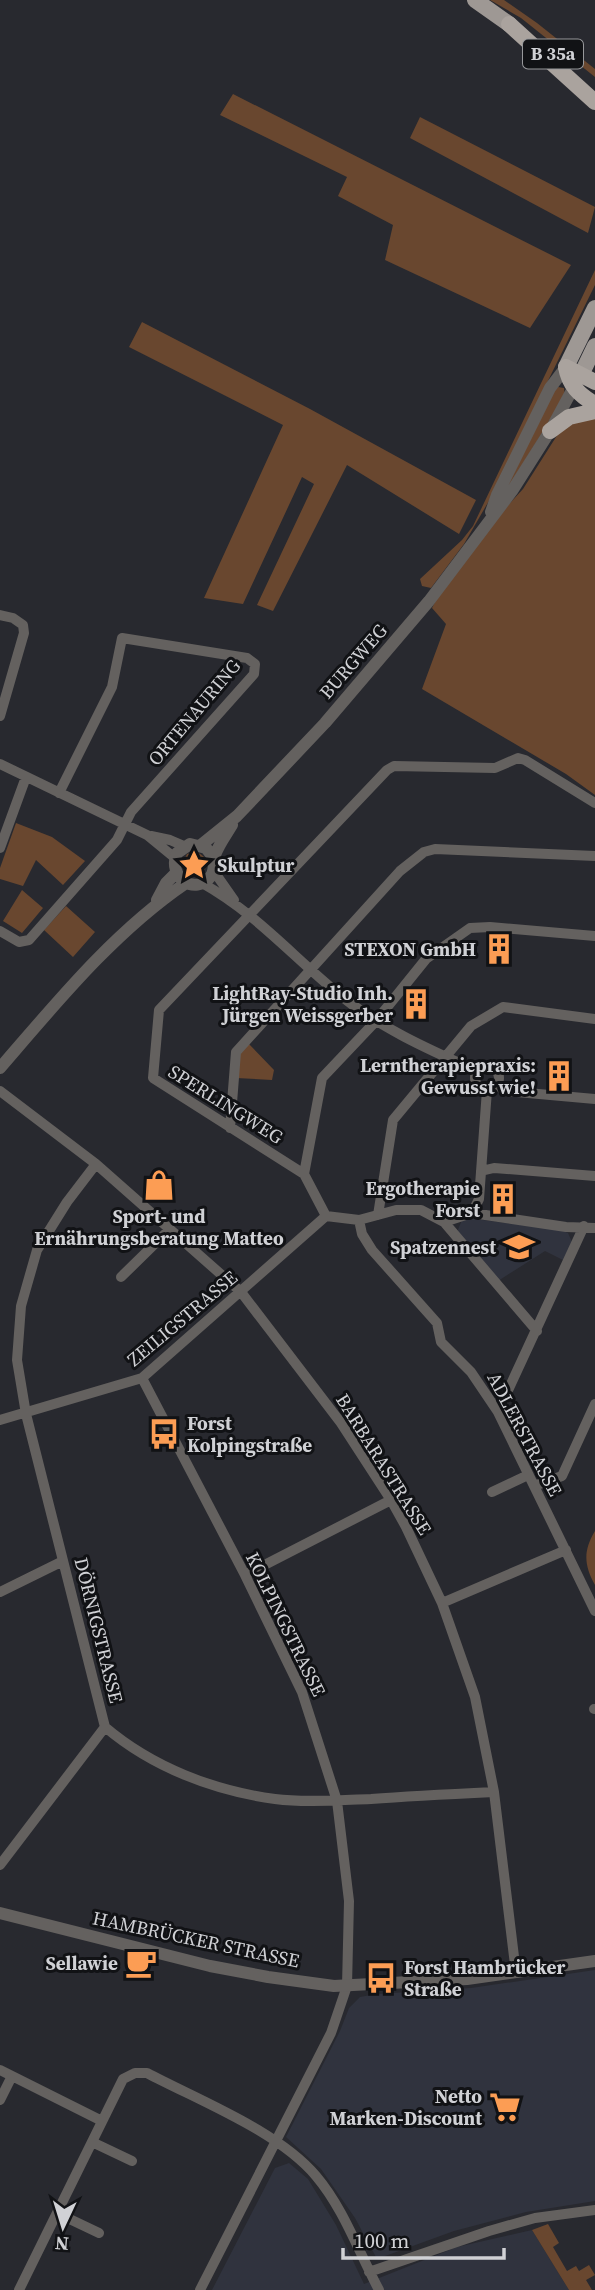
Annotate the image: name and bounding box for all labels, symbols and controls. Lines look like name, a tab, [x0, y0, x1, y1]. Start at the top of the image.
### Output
road number: B 35a	[523, 40, 583, 68]
street label: BURGWEG	[313, 618, 393, 704]
street label: ORTENAURING	[142, 653, 246, 771]
place icon: Skulptur	[177, 848, 211, 882]
place label: Skulptur	[217, 852, 294, 878]
building icon: STEXON GmbH	[482, 932, 516, 966]
place label: STEXON GmbH	[344, 936, 476, 962]
place label: LightRay-Studio Inh. Jürgen Weissgerber	[212, 980, 393, 1028]
building icon: LightRay-Studio Inh. Jürgen Weissgerber	[399, 987, 433, 1021]
place label: Lerntherapiepraxis: Gewusst wie!	[360, 1052, 536, 1100]
street label: SPERLINGWEG	[164, 1058, 288, 1150]
building icon: Lerntherapiepraxis: Gewusst wie!	[542, 1059, 576, 1093]
shop icon: Sport- und Ernährungsberatung Matteo	[142, 1168, 176, 1202]
place label: Ergotherapie Forst	[365, 1175, 480, 1223]
building icon: Ergotherapie Forst	[486, 1182, 520, 1216]
place label: Sport- und Ernährungsberatung Matteo	[34, 1203, 284, 1251]
school or university icon: Spatzennest	[502, 1230, 536, 1264]
place label: Spatzennest	[390, 1234, 496, 1260]
street label: ZEILIGSTRASSE	[121, 1264, 243, 1372]
street label: ADLERSTRASSE	[481, 1367, 569, 1501]
street label: BARBARASTRASSE	[330, 1388, 438, 1540]
place label: Forst Kolpingstraße	[187, 1410, 312, 1458]
bus stop icon: Forst Kolpingstraße	[147, 1417, 181, 1451]
street label: KOLPINGSTRASSE	[240, 1548, 332, 1700]
street label: DÖRNIGSTRASSE	[68, 1555, 130, 1705]
street label: HAMBRÜCKER STRASSE	[90, 1904, 302, 1974]
cafe icon: Sellawie	[124, 1946, 158, 1980]
place label: Sellawie	[45, 1950, 118, 1976]
place label: Forst Hambrücker Straße	[404, 1954, 565, 2002]
bus stop icon: Forst Hambrücker Straße	[364, 1961, 398, 1995]
place label: Netto Marken-Discount	[330, 2083, 482, 2131]
supermarket icon: Netto Marken-Discount	[488, 2090, 522, 2124]
north arrow	[28, 2192, 98, 2262]
scale bar	[343, 2216, 504, 2260]
text: 100 m	[354, 2226, 409, 2255]
text: N	[54, 2230, 70, 2257]

